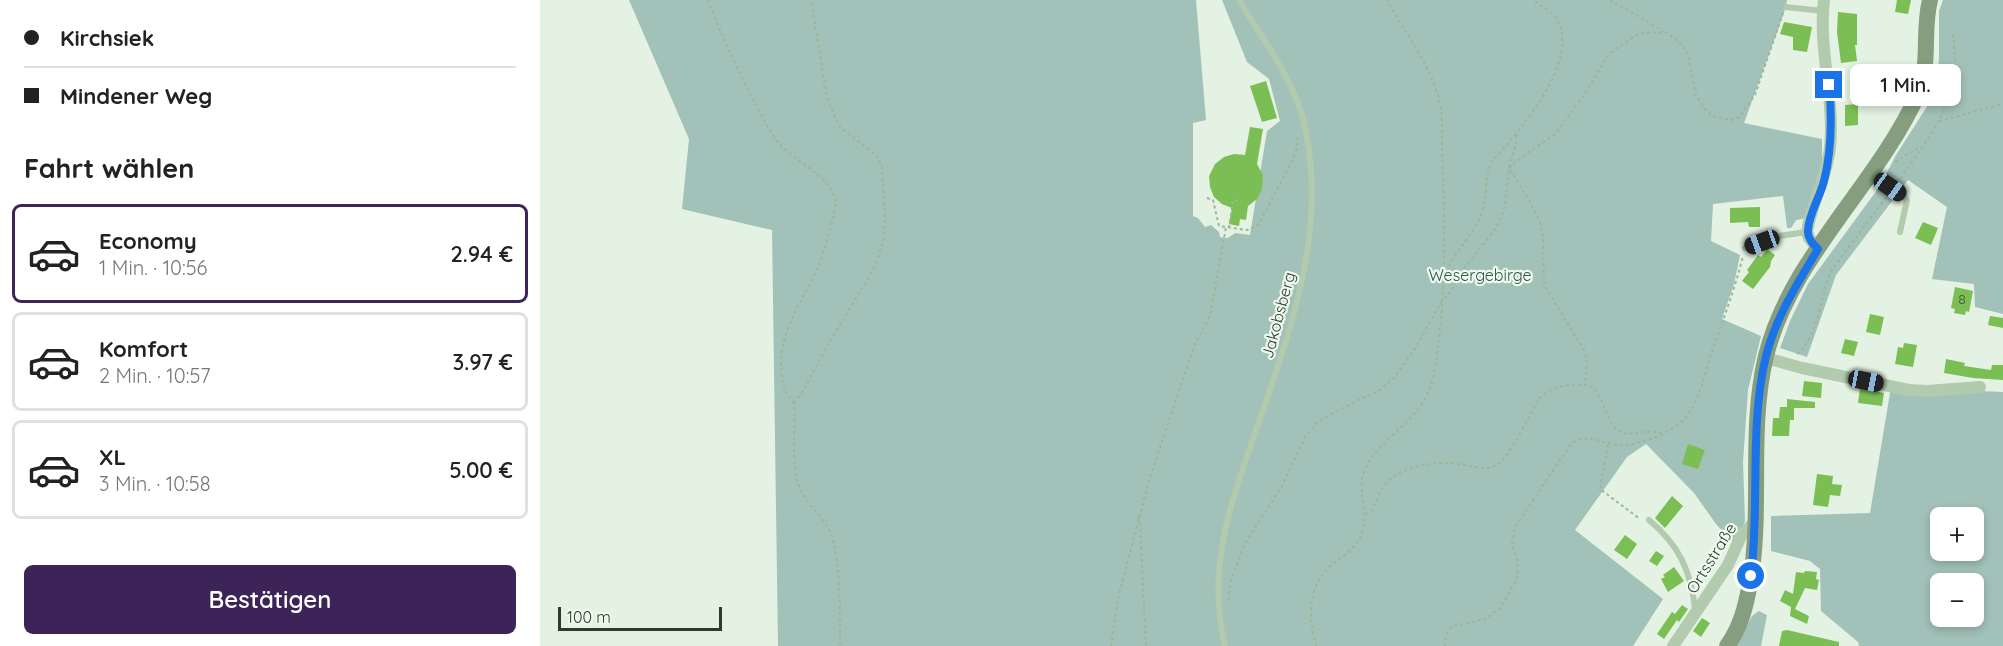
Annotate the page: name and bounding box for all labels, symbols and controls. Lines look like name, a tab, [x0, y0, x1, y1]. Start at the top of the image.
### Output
text: Kirchsiek	[60, 24, 154, 52]
callout: 1 Min.	[1850, 64, 1961, 106]
route end	[1815, 71, 1842, 98]
text: 1 Min.	[1880, 72, 1931, 97]
text: Mindener Weg	[60, 82, 212, 110]
text: Fahrt wählen	[24, 151, 194, 185]
car	[1870, 169, 1910, 205]
icon: car	[27, 227, 81, 281]
text: Economy	[99, 227, 197, 255]
car	[1742, 227, 1782, 257]
text: 2.94 €	[450, 240, 513, 268]
text: 1 Min. · 10:56	[99, 255, 207, 280]
park label: Wesergebirge	[1428, 265, 1532, 285]
street label: Jakobsberg	[1257, 270, 1299, 360]
house number: 8	[1958, 290, 1966, 308]
icon: car	[27, 335, 81, 389]
text: Komfort	[99, 335, 188, 363]
text: 3.97 €	[452, 348, 513, 376]
text: 2 Min. · 10:57	[99, 363, 211, 388]
car	[1847, 369, 1885, 393]
icon: car	[27, 443, 81, 497]
text: XL	[99, 443, 126, 471]
text: 5.00 €	[449, 456, 513, 484]
text: 3 Min. · 10:58	[99, 471, 211, 496]
map controls	[1930, 507, 1984, 627]
button: +	[1930, 507, 1984, 561]
street label: Ortsstraße	[1682, 519, 1740, 597]
route start	[1737, 562, 1764, 589]
button: Bestätigen	[24, 565, 516, 634]
button: −	[1930, 573, 1984, 627]
scale bar	[558, 604, 722, 632]
text: 100 m	[567, 607, 611, 627]

